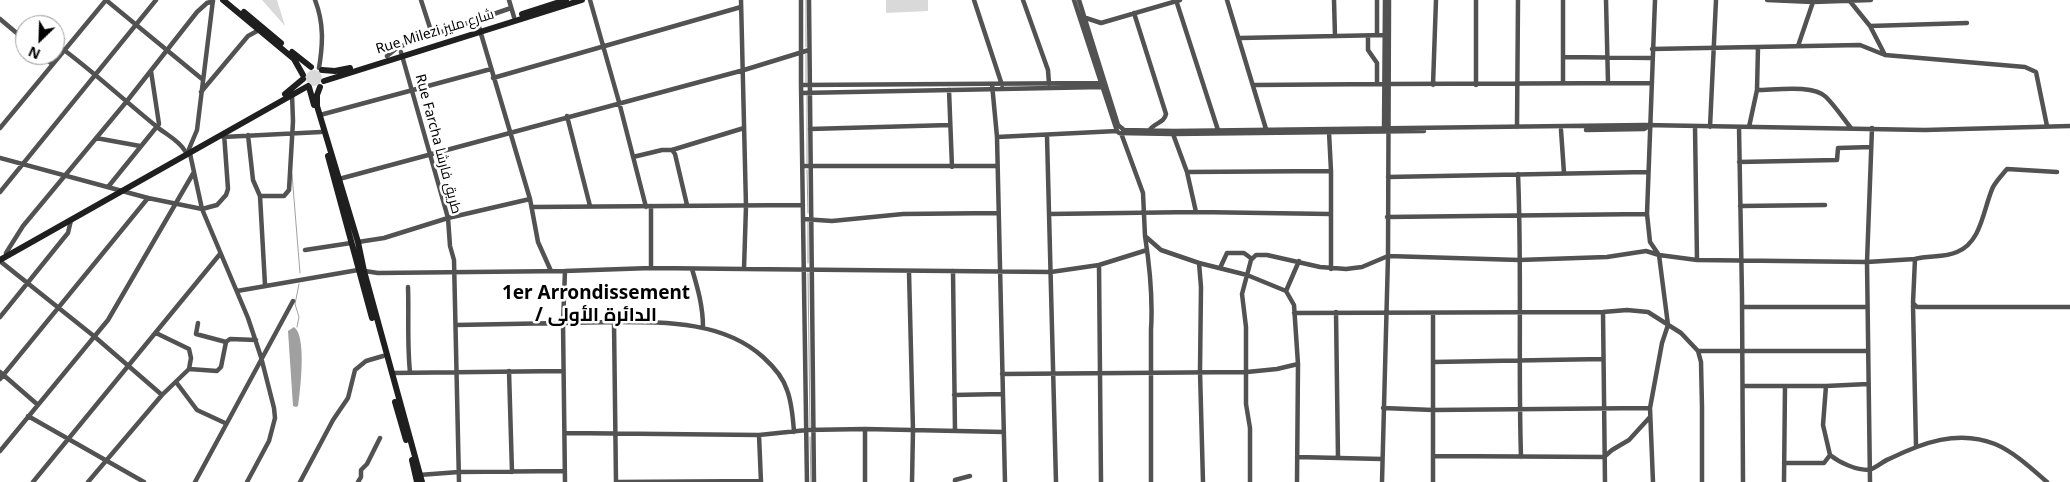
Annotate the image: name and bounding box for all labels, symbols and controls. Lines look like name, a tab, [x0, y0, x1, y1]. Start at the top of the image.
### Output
street label: Rue Milezi شارع مليز	[374, 6, 496, 58]
north arrow	[15, 15, 65, 65]
text: N	[25, 42, 43, 64]
street label: Rue Farcha طريق فارشا	[411, 72, 465, 216]
district label: 1er Arrondissement / الدائرة الأولى	[502, 283, 690, 327]

